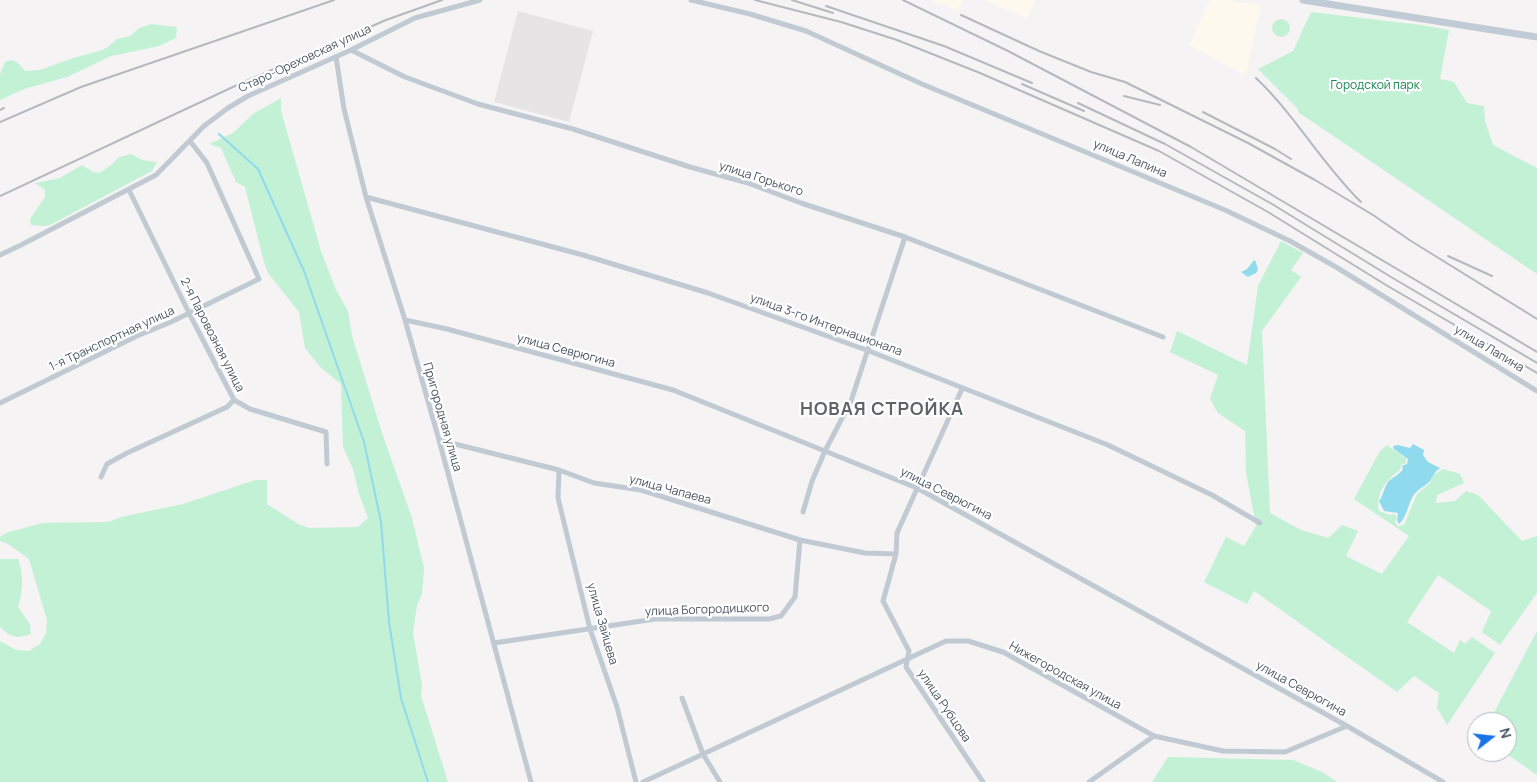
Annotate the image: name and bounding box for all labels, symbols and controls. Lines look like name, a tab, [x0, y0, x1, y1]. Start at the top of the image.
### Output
street label: Старо-Ореховская улица	[236, 22, 374, 96]
park label: Городской парк	[1330, 79, 1420, 93]
street label: улица Лапина	[1091, 137, 1169, 181]
street label: улица Горького	[717, 159, 805, 199]
street label: 2-я Паровозная улица	[177, 275, 247, 395]
street label: улица 3-го Интернационала	[748, 291, 904, 359]
street label: 1-я Транспортная улица	[47, 304, 177, 374]
street label: улица Лапина	[1452, 323, 1526, 375]
street label: улица Севрюгина	[515, 331, 617, 371]
street label: Пригородная улица	[420, 361, 464, 473]
district label: НОВАЯ СТРОЙКА	[798, 399, 966, 421]
street label: улица Севрюгина	[898, 465, 994, 523]
street label: улица Чапаева	[627, 472, 713, 508]
street label: улица Зайцева	[583, 581, 621, 667]
street label: улица Богородицкого	[645, 601, 769, 619]
street label: Нижегородская улица	[1006, 639, 1124, 713]
street label: улица Севрюгина	[1253, 658, 1349, 720]
street label: улица Рубцова	[914, 667, 974, 745]
north arrow	[1467, 712, 1517, 762]
text: N	[1495, 726, 1516, 740]

